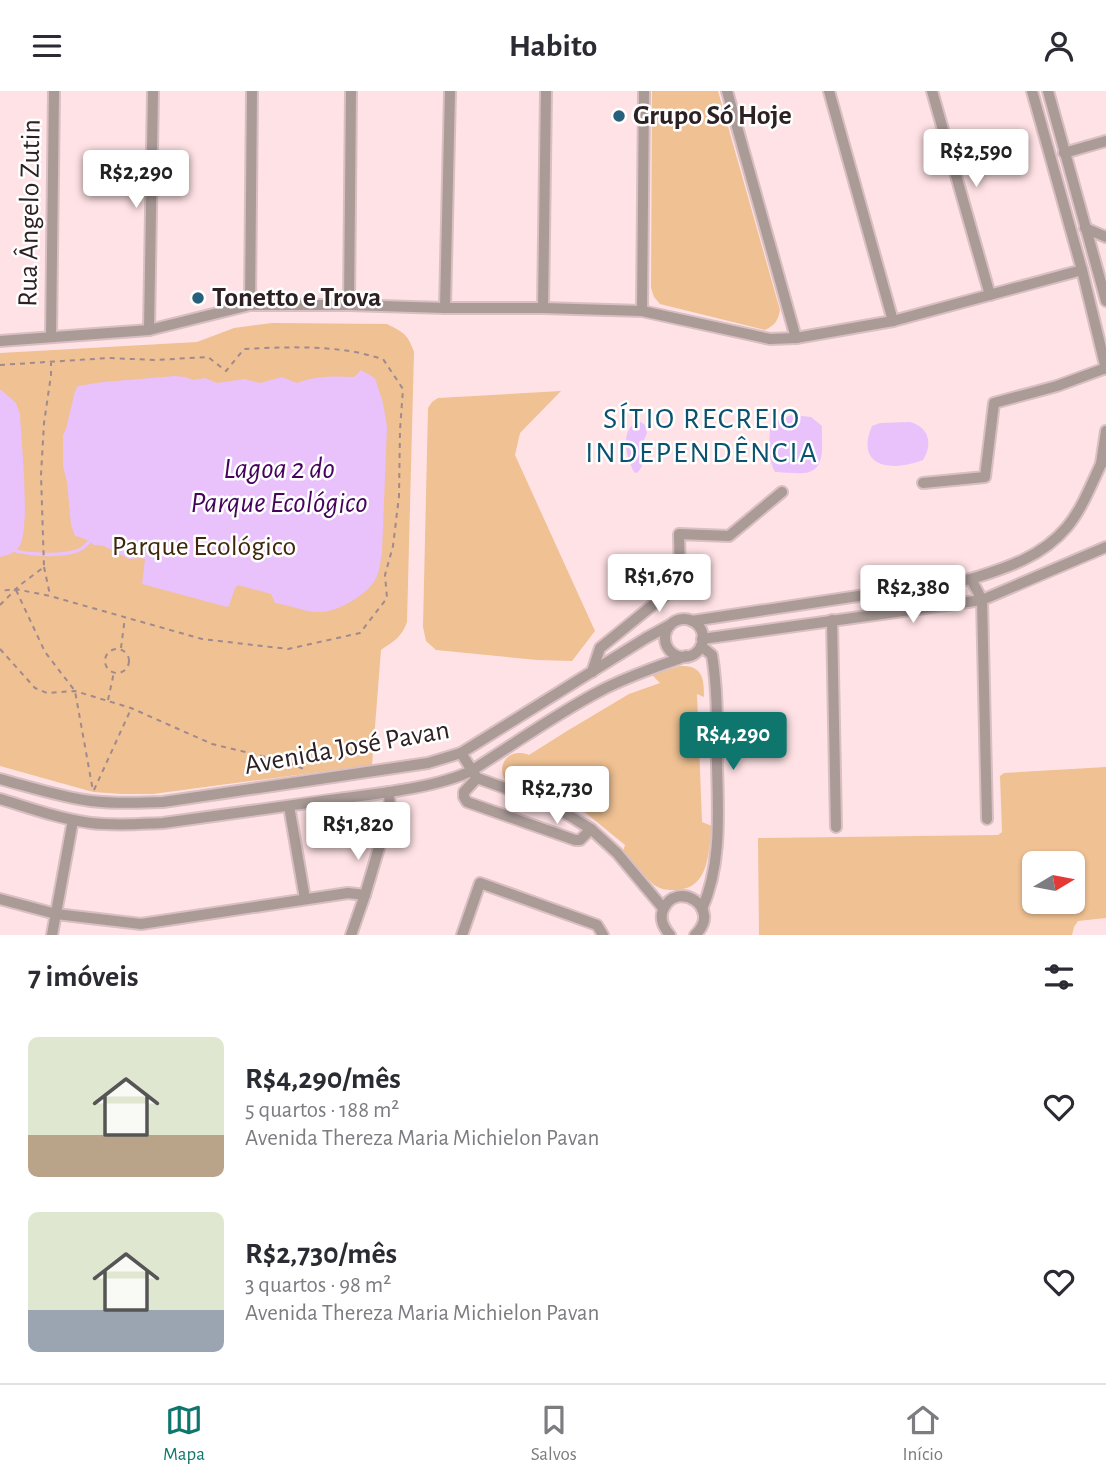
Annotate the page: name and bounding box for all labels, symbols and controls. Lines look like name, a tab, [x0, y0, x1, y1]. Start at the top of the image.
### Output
icon: menu	[28, 27, 66, 65]
icon: person	[1040, 27, 1078, 65]
text: Habito	[509, 30, 597, 62]
place label: Grupo Só Hoje	[633, 102, 792, 130]
marker: Grupo Só Hoje	[611, 108, 627, 124]
street label: Rua Ângelo Zutin	[12, 119, 46, 307]
pin: R$2,590	[911, 129, 1041, 189]
text: R$2,590	[939, 140, 1013, 163]
pin: R$2,290	[71, 151, 201, 210]
text: R$2,290	[99, 161, 173, 184]
place label: Tonetto e Trova	[212, 284, 382, 312]
marker: Tonetto e Trova	[190, 290, 206, 306]
district label: SÍTIO RECREIO INDEPENDÊNCIA	[585, 402, 819, 468]
water label: Lagoa 2 do Parque Ecológico	[190, 454, 368, 518]
park label: Parque Ecológico	[112, 533, 296, 561]
pin: R$1,670	[594, 554, 724, 614]
text: R$1,670	[624, 565, 694, 588]
pin: R$2,380	[848, 566, 978, 625]
text: R$2,380	[876, 576, 950, 599]
pin: R$4,290	[668, 713, 798, 772]
street label: Avenida José Pavan	[242, 716, 452, 780]
text: R$4,290	[696, 723, 770, 746]
pin: R$2,730	[492, 767, 622, 826]
text: R$2,730	[521, 777, 593, 800]
pin: R$1,820	[293, 803, 423, 862]
text: R$1,820	[322, 813, 394, 836]
north arrow	[1022, 851, 1085, 913]
map controls	[1022, 851, 1085, 914]
icon: filters	[1040, 958, 1078, 996]
text: 7 imóveis	[28, 962, 139, 992]
text: R$4,290/mês	[245, 1064, 401, 1094]
icon: home	[84, 1065, 168, 1149]
icon: heart	[1040, 1088, 1078, 1126]
text: 5 quartos · 188 m²	[245, 1099, 399, 1122]
text: Avenida Thereza Maria Michielon Pavan	[245, 1127, 599, 1150]
text: R$2,730/mês	[245, 1239, 397, 1269]
icon: home	[84, 1240, 168, 1324]
icon: heart	[1040, 1263, 1078, 1301]
text: 3 quartos · 98 m²	[245, 1274, 391, 1297]
text: Avenida Thereza Maria Michielon Pavan	[245, 1302, 599, 1325]
tab: Mapa	[163, 1401, 205, 1466]
tab: Salvos	[531, 1401, 577, 1466]
tab: Início	[903, 1401, 943, 1466]

